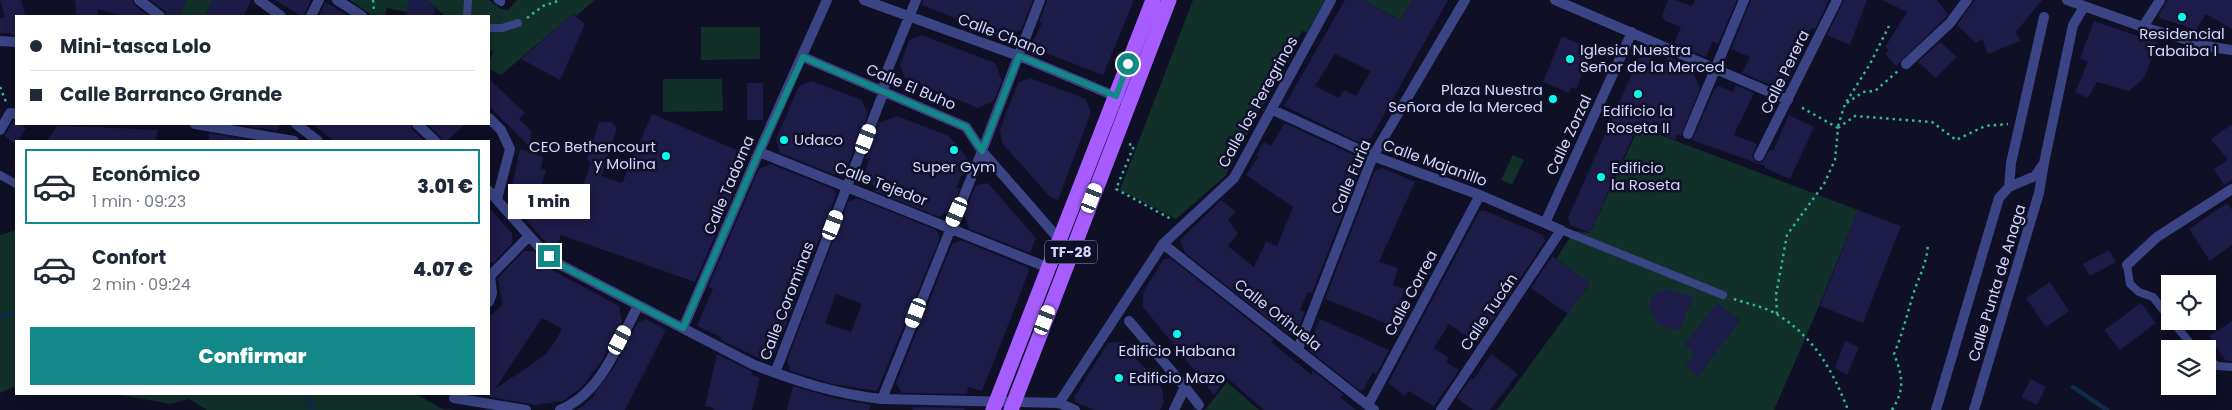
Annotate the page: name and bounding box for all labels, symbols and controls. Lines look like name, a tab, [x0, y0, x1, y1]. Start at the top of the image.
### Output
street label: Calle Chano	[955, 8, 1049, 61]
marker: Residencial Tabaiba I	[2176, 11, 2188, 23]
place label: Residencial Tabaiba I	[2139, 23, 2225, 61]
street label: Calle Perera	[1755, 26, 1814, 117]
street label: Calle los Peregrinos	[1213, 32, 1302, 171]
text: Mini-tasca Lolo	[60, 33, 211, 60]
place label: Iglesia Nuestra Señor de la Merced	[1580, 39, 1725, 77]
route start	[1117, 53, 1139, 75]
marker: Iglesia Nuestra Señor de la Merced	[1564, 53, 1576, 65]
street label: Calle El Buho	[863, 58, 959, 115]
place label: Plaza Nuestra Señora de la Merced	[1388, 79, 1543, 117]
text: Calle Barranco Grande	[60, 81, 282, 108]
marker: Edificio la Roseta II	[1632, 88, 1644, 100]
street label: Calle Zorzal	[1541, 91, 1596, 178]
marker: Plaza Nuestra Señora de la Merced	[1547, 93, 1559, 105]
place label: Edificio la Roseta II	[1603, 100, 1673, 138]
car	[853, 122, 878, 156]
place label: Udaco	[794, 129, 843, 150]
street label: Calle Tadorna	[698, 132, 759, 238]
marker: Udaco	[778, 134, 790, 146]
street label: Calle Majanillo	[1380, 134, 1490, 191]
place label: CEO Bethencourt y Molina	[529, 136, 656, 174]
street label: Calle Furia	[1325, 136, 1376, 217]
marker: Super Gym	[948, 144, 960, 156]
marker: CEO Bethencourt y Molina	[660, 150, 672, 162]
street label: Calle Tejedor	[832, 156, 931, 211]
place label: Super Gym	[912, 156, 996, 177]
place label: Edificio la Roseta	[1611, 157, 1680, 195]
text: Económico	[92, 161, 200, 188]
icon: car	[32, 164, 77, 209]
marker: Edificio la Roseta	[1595, 171, 1607, 183]
text: 3.01 €	[417, 173, 473, 200]
car	[1079, 181, 1104, 215]
callout: 1 min	[508, 184, 590, 218]
text: 1 min · 09:23	[92, 190, 186, 213]
text: 1 min	[528, 190, 570, 213]
car	[944, 195, 969, 229]
street label: Calle Punta de Anaga	[1963, 202, 2030, 364]
car	[820, 208, 845, 242]
street label: Calle Corominas	[754, 238, 819, 363]
road number: TF-28	[1045, 240, 1097, 264]
text: Confort	[92, 244, 166, 271]
route end	[538, 245, 560, 267]
street label: Calle Correa	[1379, 246, 1442, 339]
icon: car	[32, 247, 77, 292]
text: 4.07 €	[413, 256, 473, 283]
street label: Calle Tucán	[1455, 269, 1522, 354]
text: 2 min · 09:24	[92, 273, 191, 296]
street label: Calle Orihuela	[1230, 274, 1326, 355]
map controls	[2161, 275, 2216, 395]
button: locate	[2161, 275, 2216, 330]
car	[903, 296, 928, 330]
car	[1032, 303, 1057, 337]
car	[606, 323, 633, 357]
button: Confirmar	[30, 327, 475, 385]
marker: Edificio Habana	[1171, 328, 1183, 340]
place label: Edificio Habana	[1118, 340, 1236, 361]
button: layers	[2161, 340, 2216, 395]
place label: Edificio Mazo	[1129, 367, 1225, 388]
marker: Edificio Mazo	[1113, 372, 1125, 384]

